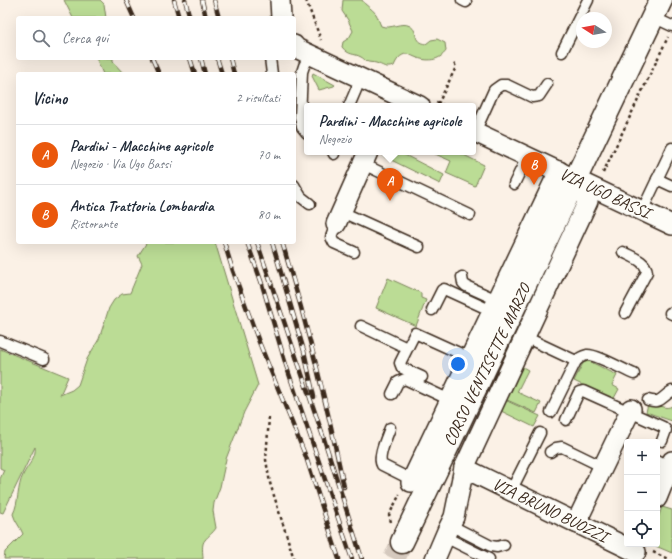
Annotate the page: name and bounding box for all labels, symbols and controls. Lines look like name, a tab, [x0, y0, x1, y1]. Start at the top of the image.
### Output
north arrow	[576, 12, 612, 48]
search box	[16, 16, 296, 60]
icon: search	[30, 27, 52, 49]
text: Cerca qui	[62, 29, 108, 48]
text: Vicino	[32, 88, 67, 109]
text: 2 risultati	[236, 90, 280, 106]
popup	[304, 103, 476, 155]
text: Pardini - Macchine agricole	[319, 112, 461, 131]
text: Negozio	[319, 131, 351, 147]
text: Pardini - Macchine agricole	[70, 137, 212, 156]
text: A	[42, 147, 48, 163]
text: 70 m	[258, 147, 280, 163]
pin: B	[521, 152, 547, 185]
text: Negozio · Via Ugo Bassi	[70, 156, 171, 172]
street label: VIA UGO BASSI	[557, 163, 656, 224]
pin: A	[377, 168, 403, 201]
text: Antica Trattoria Lombardia	[70, 197, 214, 216]
text: B	[42, 207, 48, 223]
text: 80 m	[258, 207, 280, 223]
text: Ristorante	[70, 216, 117, 232]
street label: CORSO VENTISETTE MARZO	[439, 279, 536, 449]
your location	[448, 354, 468, 374]
map controls	[624, 439, 660, 547]
button: +	[624, 439, 660, 475]
street label: VIA BRUNO BUOZZI	[489, 473, 615, 549]
button: −	[624, 475, 660, 511]
button: locate	[624, 511, 660, 547]

